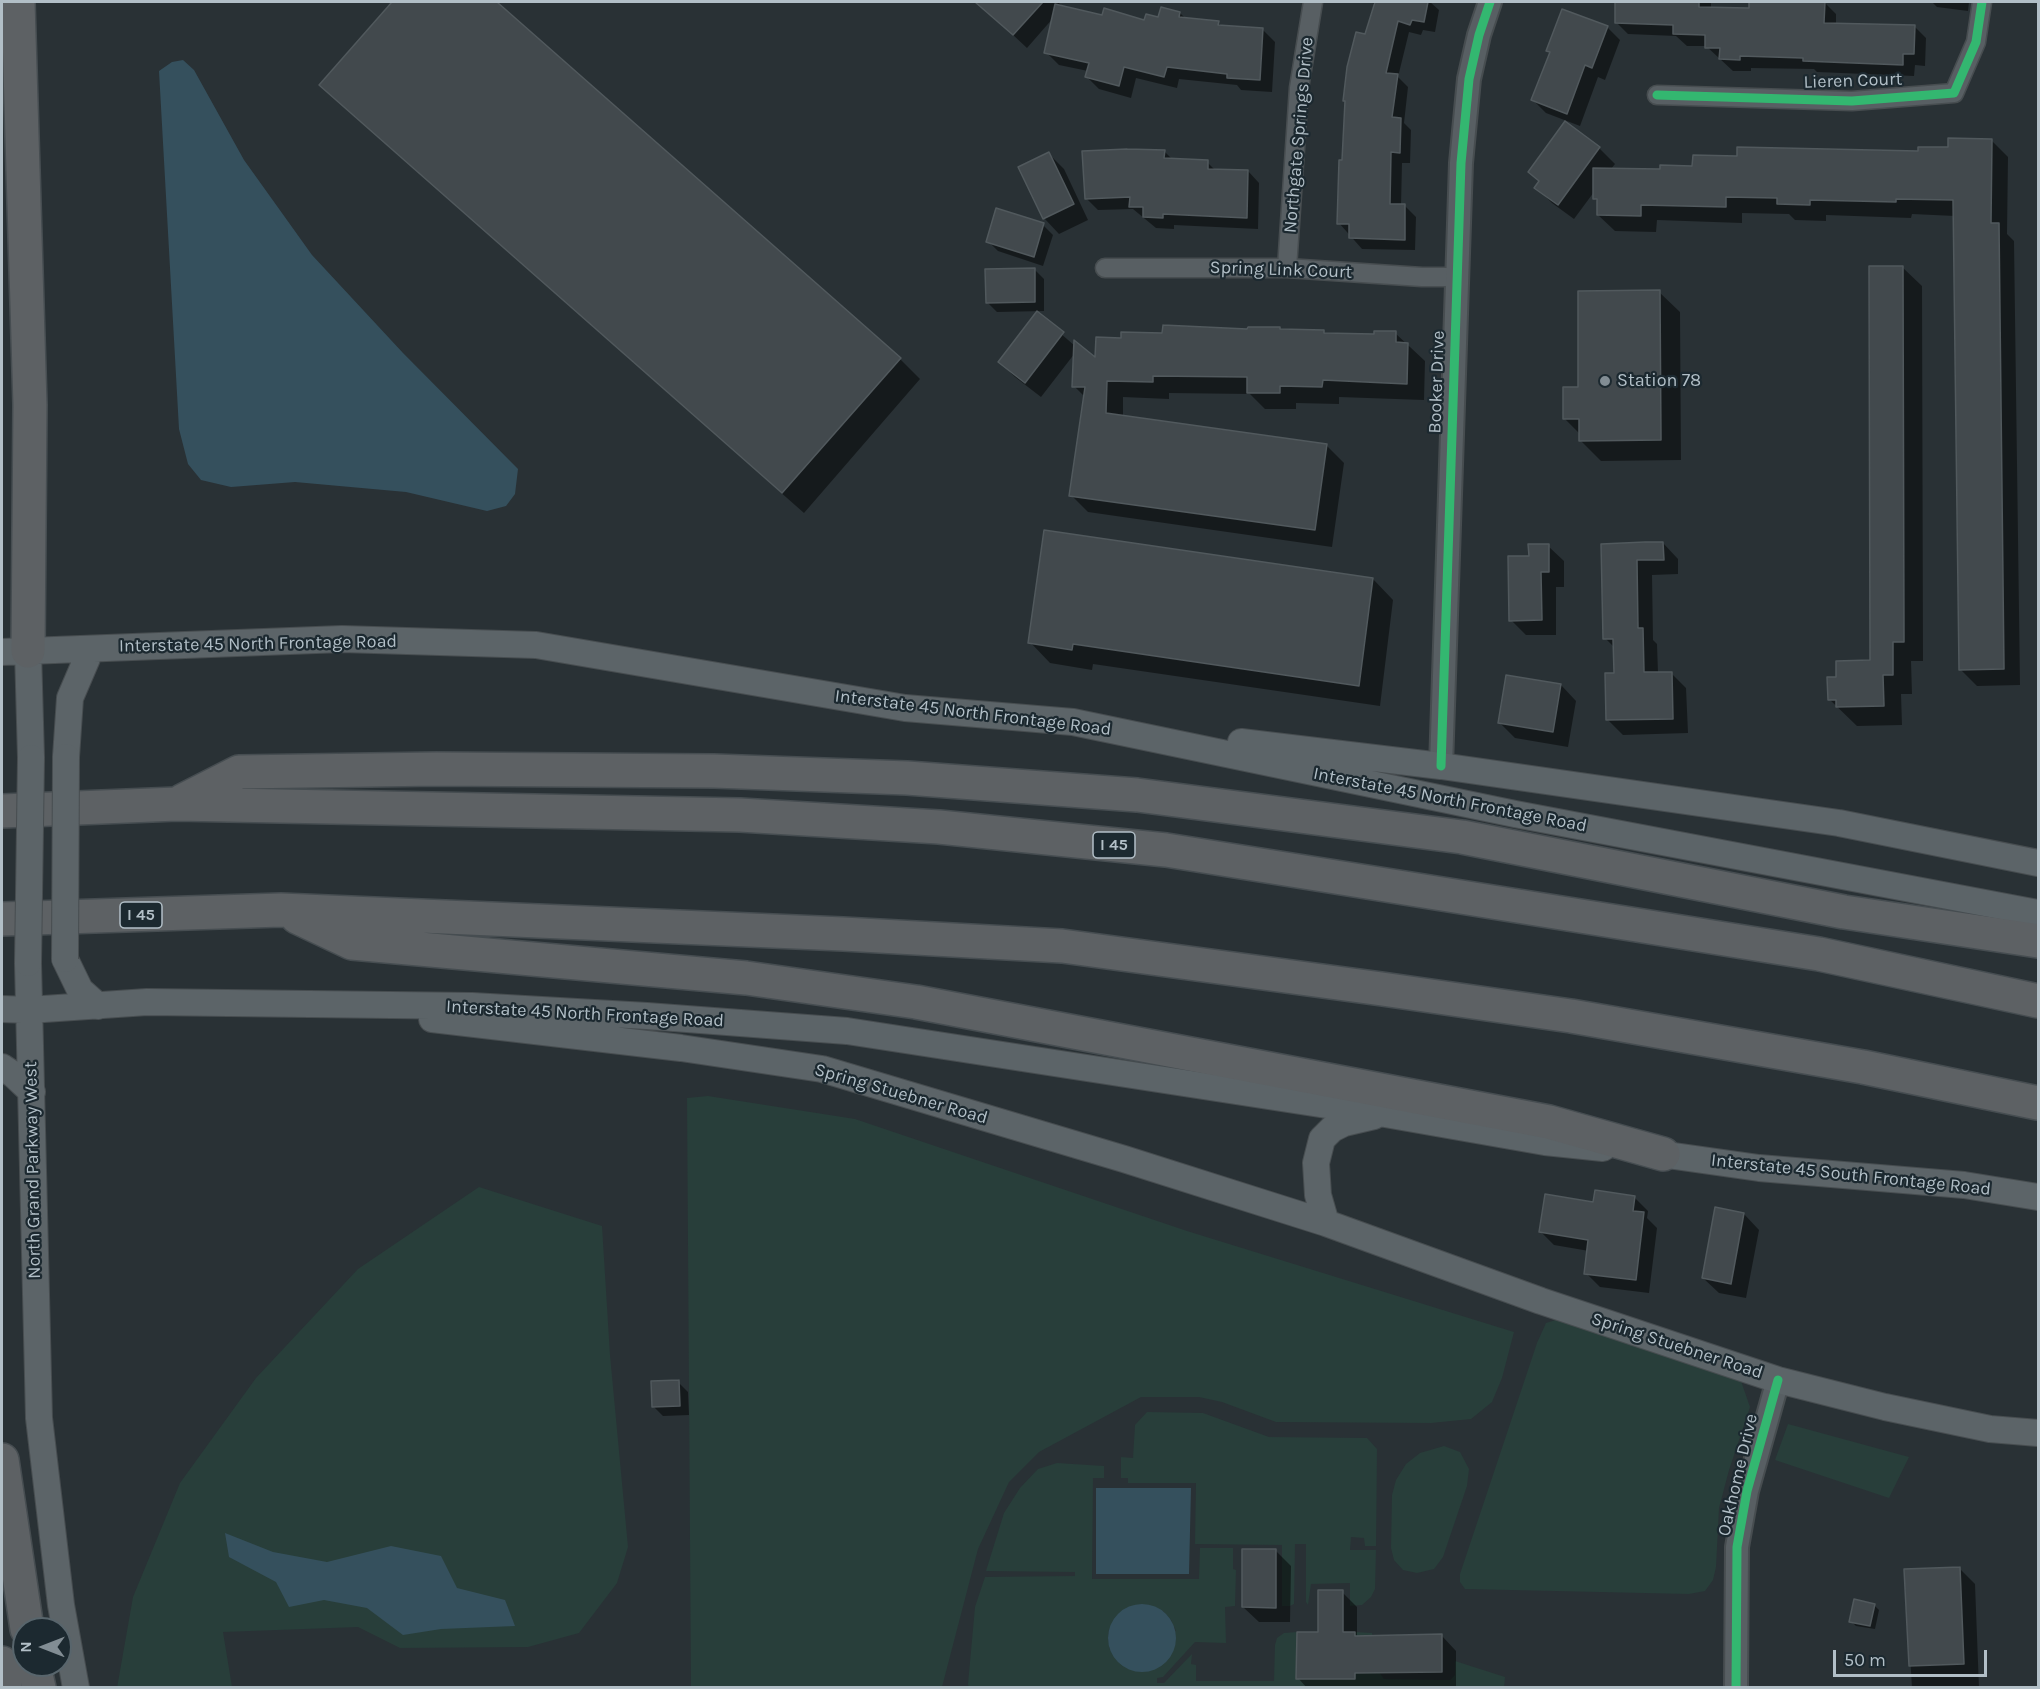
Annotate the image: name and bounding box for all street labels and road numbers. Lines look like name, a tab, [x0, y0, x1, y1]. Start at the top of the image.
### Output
street label: Northgate Springs Drive	[1280, 36, 1318, 234]
street label: Lieren Court	[1803, 68, 1903, 94]
street label: Spring Link Court	[1209, 257, 1353, 283]
street label: Booker Drive	[1424, 330, 1450, 434]
street label: Interstate 45 North Frontage Road	[119, 631, 397, 657]
street label: Interstate 45 North Frontage Road	[834, 685, 1112, 741]
street label: Interstate 45 North Frontage Road	[1311, 763, 1589, 837]
road number: I 45	[1093, 832, 1135, 858]
road number: I 45	[120, 902, 162, 928]
street label: Interstate 45 North Frontage Road	[445, 996, 725, 1032]
street label: Spring Stuebner Road	[812, 1059, 990, 1129]
street label: North Grand Parkway West	[20, 1061, 46, 1279]
street label: Interstate 45 South Frontage Road	[1710, 1150, 1992, 1200]
street label: Spring Stuebner Road	[1588, 1308, 1766, 1384]
street label: Oakhome Drive	[1713, 1412, 1763, 1538]

